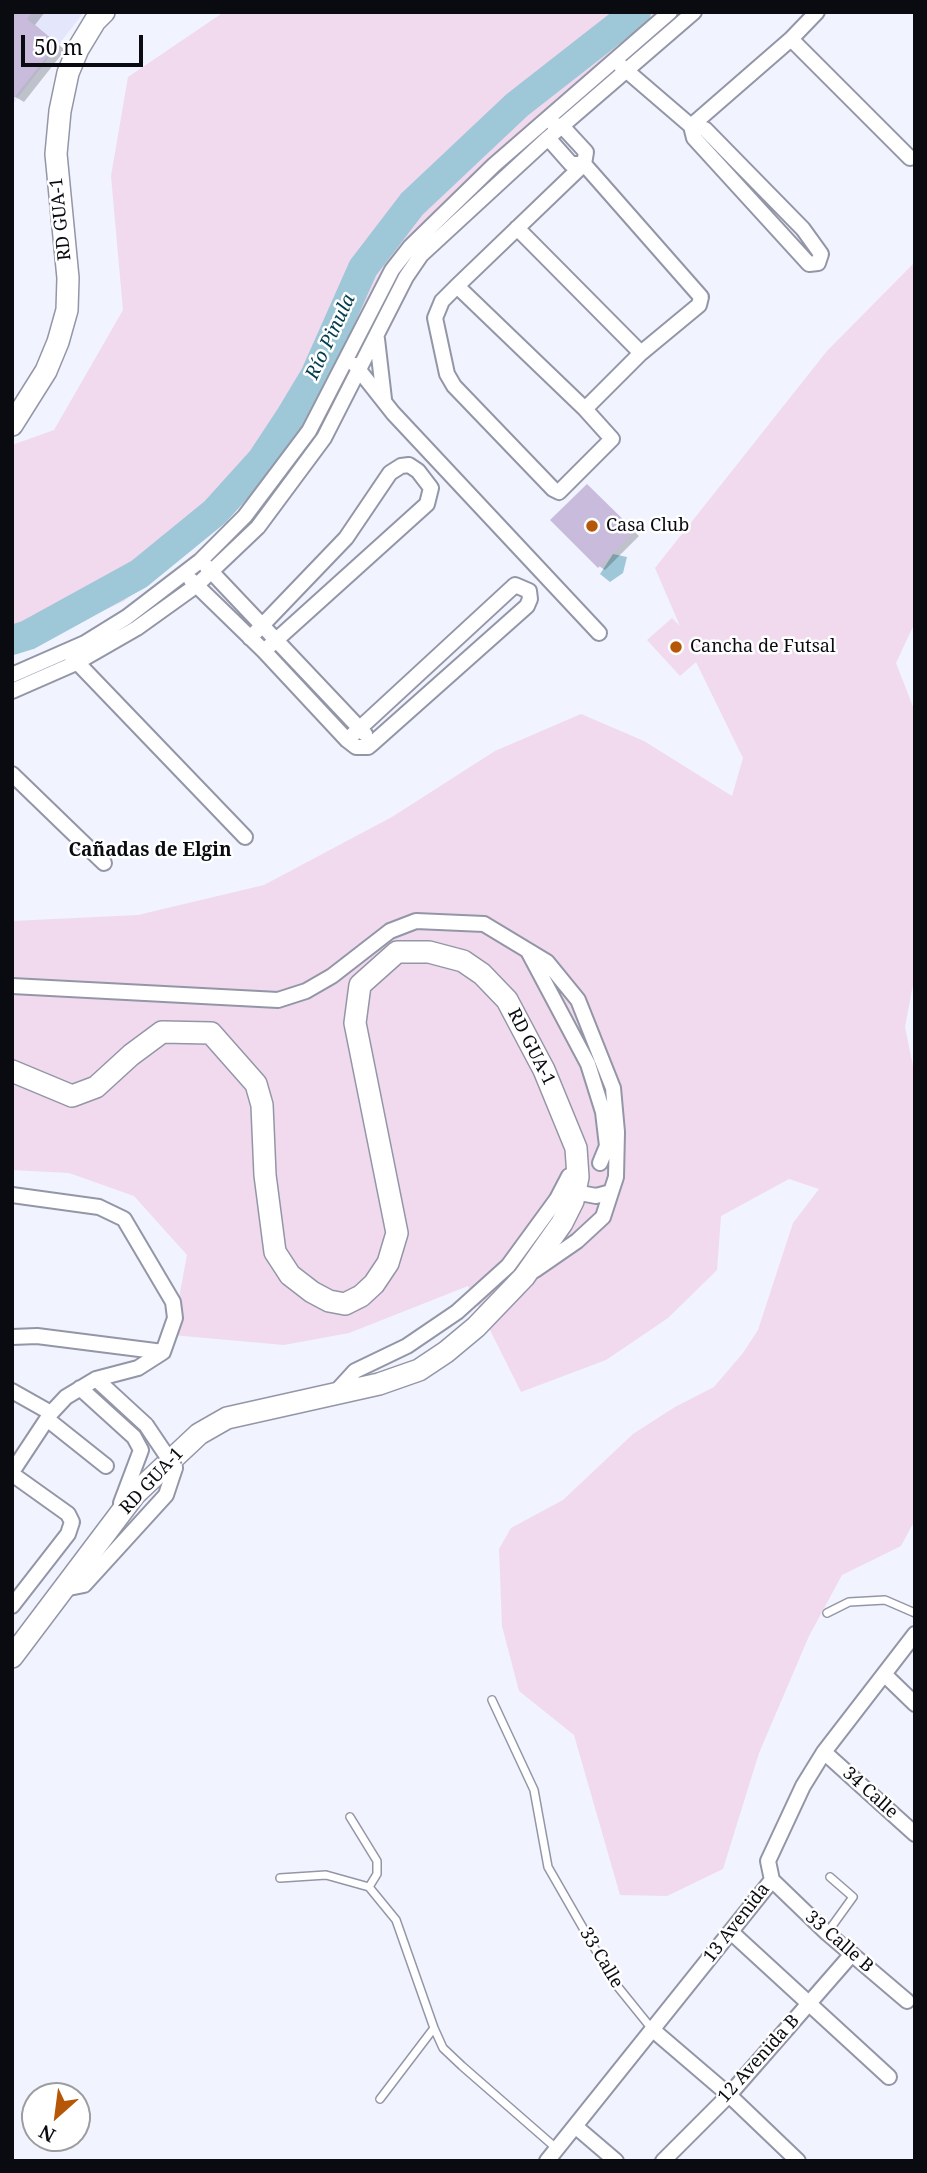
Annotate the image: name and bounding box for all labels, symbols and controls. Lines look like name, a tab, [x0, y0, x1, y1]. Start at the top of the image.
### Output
scale bar	[24, 21, 147, 65]
text: 50 m	[34, 33, 83, 61]
street label: RD GUA-1	[46, 176, 76, 262]
water label: Río Pinula	[301, 291, 361, 383]
place label: Casa Club	[606, 515, 689, 537]
marker: Casa Club	[584, 518, 600, 534]
place label: Cancha de Futsal	[690, 636, 835, 658]
marker: Cancha de Futsal	[668, 639, 684, 655]
district label: Cañadas de Elgin	[68, 840, 232, 862]
street label: RD GUA-1	[502, 1005, 560, 1089]
street label: RD GUA-1	[116, 1443, 188, 1519]
street label: 34 Calle	[838, 1763, 902, 1823]
street label: 13 Avenida	[699, 1879, 775, 1967]
street label: 33 Calle B	[801, 1907, 877, 1977]
street label: 33 Calle	[575, 1924, 627, 1992]
street label: 12 Avenida B	[714, 2010, 804, 2108]
north arrow	[21, 2082, 91, 2152]
text: N	[34, 2119, 60, 2149]

